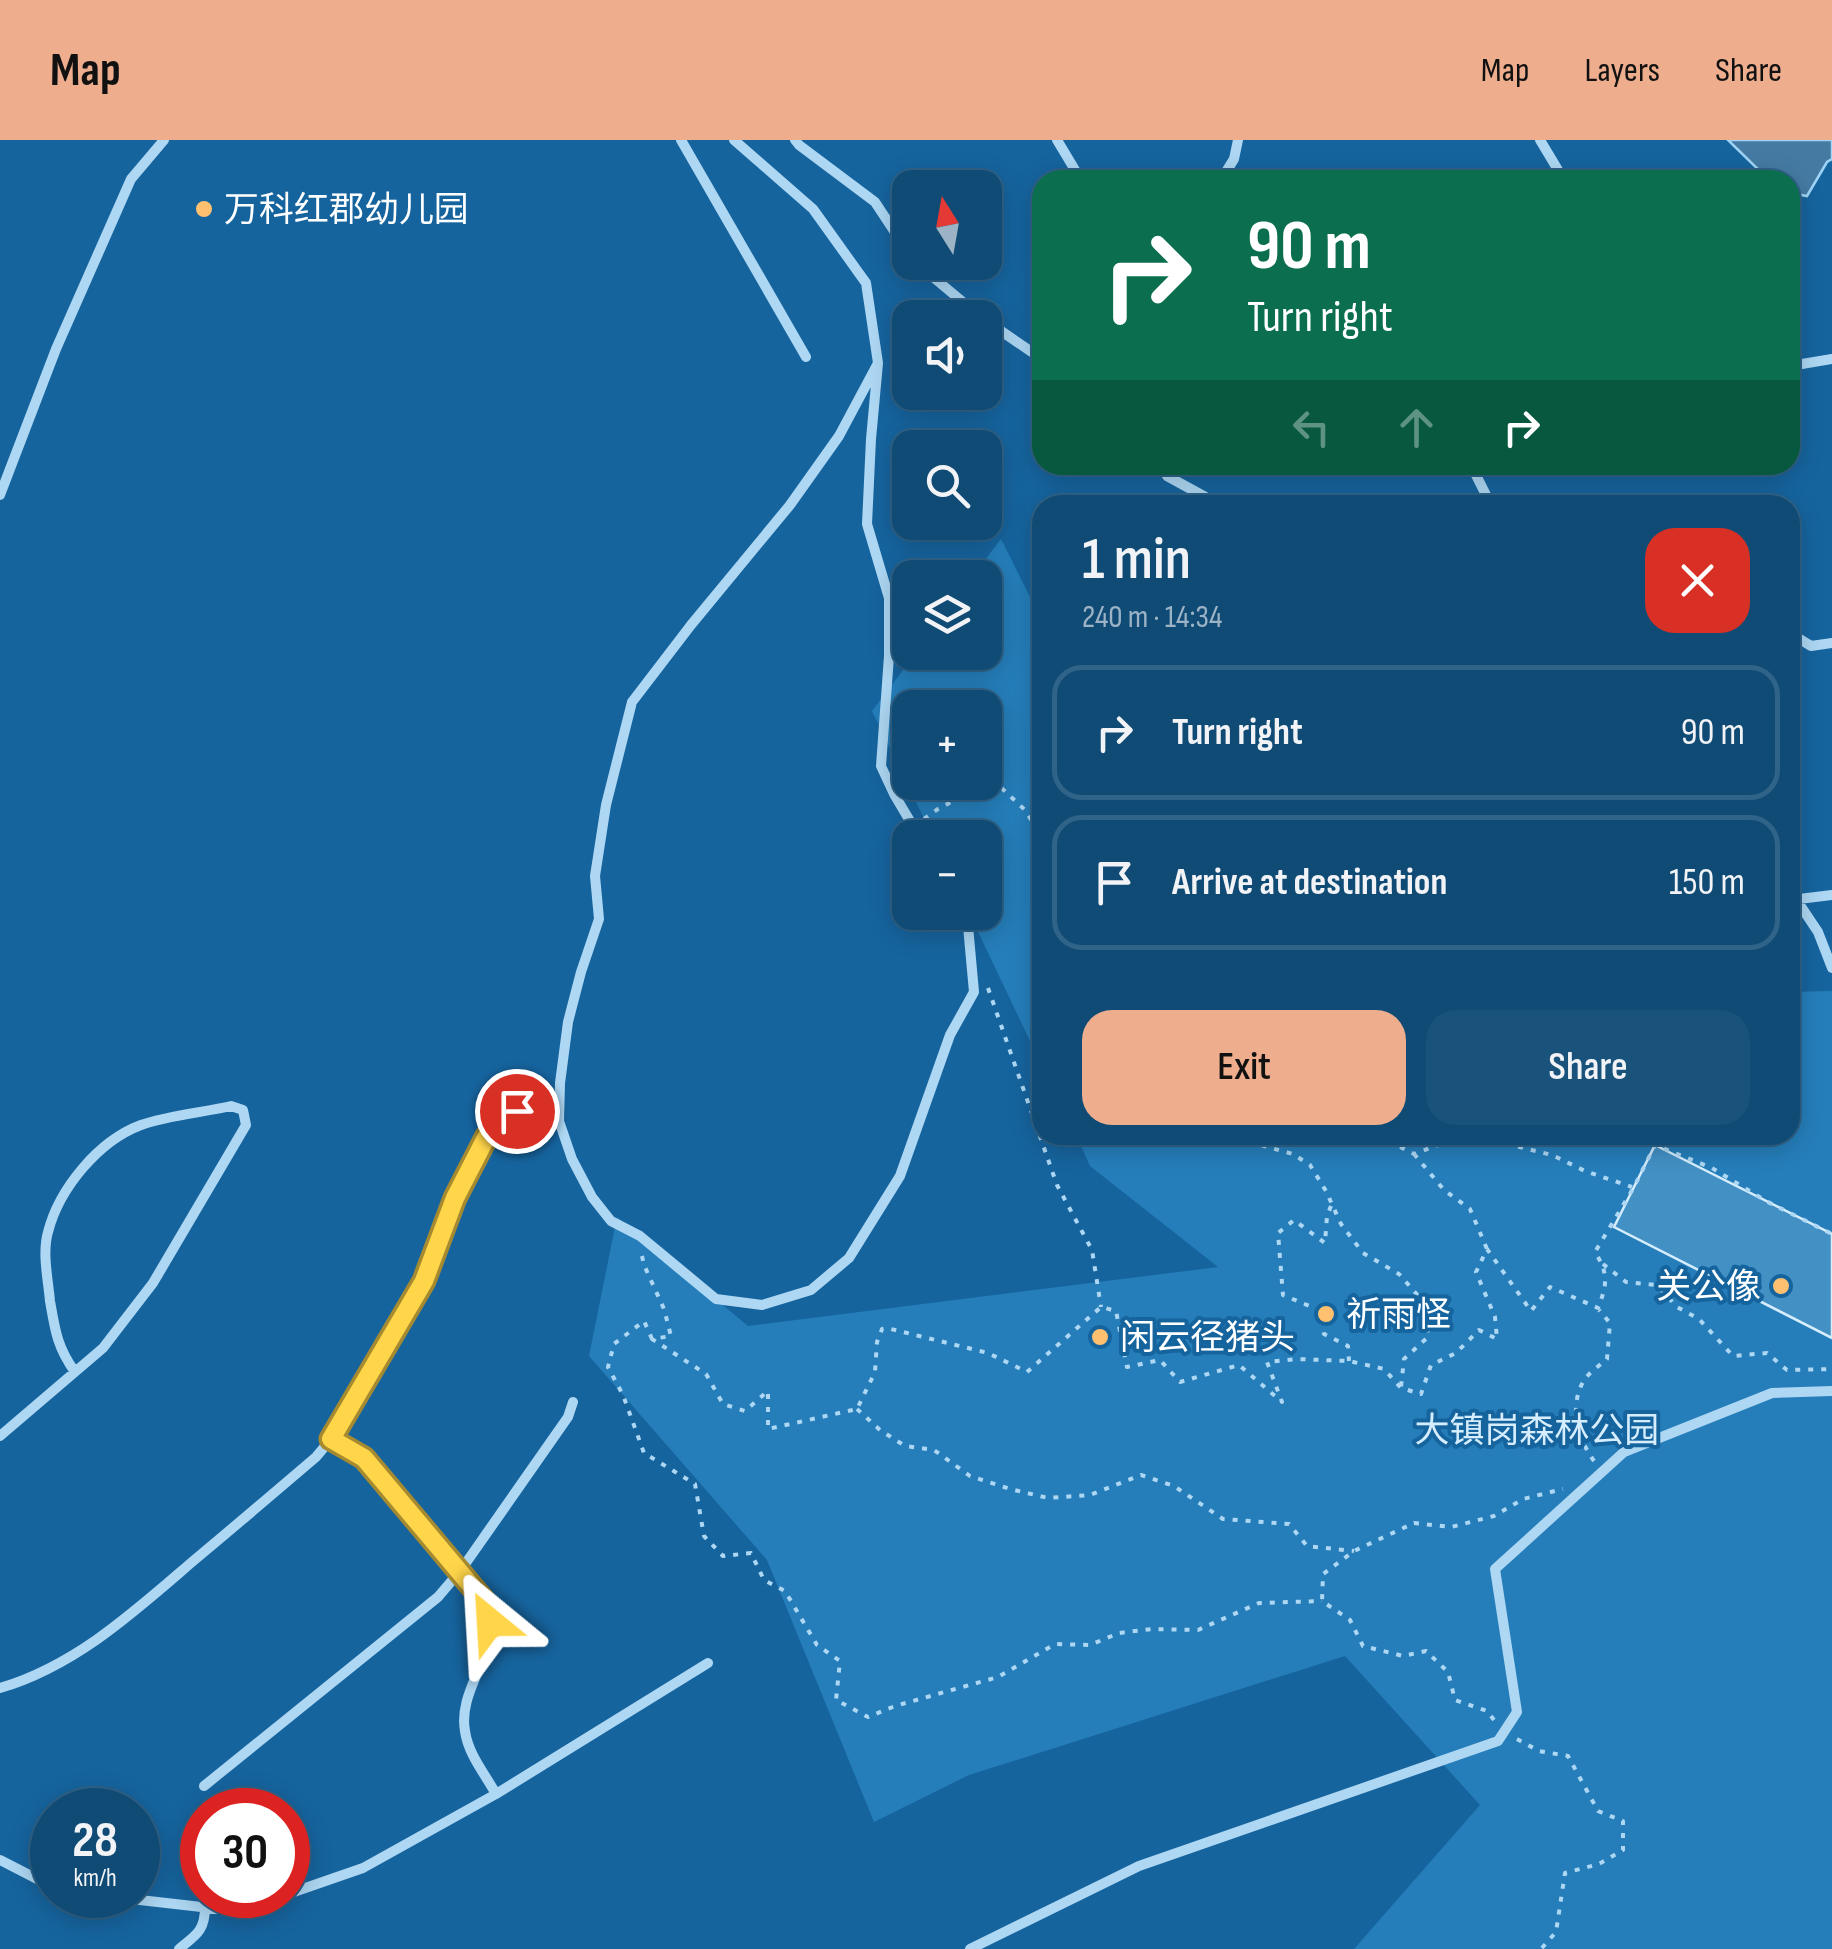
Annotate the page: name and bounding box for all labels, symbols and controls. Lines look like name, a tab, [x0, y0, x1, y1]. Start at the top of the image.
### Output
text: Map	[50, 42, 121, 99]
text: Map	[1481, 49, 1529, 92]
text: Layers	[1584, 49, 1660, 92]
text: Share	[1715, 49, 1782, 92]
north arrow	[892, 170, 1002, 280]
map controls	[892, 170, 1002, 930]
place label: 万科红郡幼儿园	[224, 189, 469, 232]
marker: 万科红郡幼儿园	[193, 198, 215, 220]
text: 90 m	[1247, 205, 1371, 289]
icon: right	[1082, 210, 1212, 340]
text: Turn right	[1247, 290, 1393, 345]
button: sound	[892, 300, 1002, 410]
icon: left	[1284, 400, 1339, 455]
icon: ahead	[1389, 400, 1444, 455]
icon: right	[1494, 400, 1549, 455]
button: search	[892, 430, 1002, 540]
text: 1 min	[1082, 524, 1191, 596]
button: close	[1645, 528, 1750, 633]
button: layers	[892, 560, 1002, 670]
text: 240 m · 14:34	[1082, 598, 1222, 637]
button: +	[892, 690, 1002, 800]
icon: right	[1087, 705, 1142, 760]
text: Turn right	[1172, 710, 1303, 755]
text: 90 m	[1681, 710, 1745, 755]
button: −	[892, 820, 1002, 930]
icon: arrive	[1087, 855, 1142, 910]
text: Arrive at destination	[1172, 860, 1447, 905]
text: 150 m	[1669, 860, 1745, 905]
button: Exit	[1082, 1010, 1406, 1125]
button: Share	[1426, 1010, 1750, 1125]
pin	[475, 1069, 560, 1154]
icon: arrive	[490, 1084, 545, 1139]
place label: 关公像	[1656, 1266, 1761, 1309]
marker: 关公像	[1770, 1275, 1792, 1297]
place label: 祈雨怪	[1346, 1294, 1451, 1337]
marker: 祈雨怪	[1315, 1303, 1337, 1325]
place label: 闲云径猪头	[1120, 1317, 1295, 1360]
marker: 闲云径猪头	[1089, 1326, 1111, 1348]
park label: 大镇岗森林公园	[1414, 1410, 1660, 1453]
position arrow	[438, 1570, 542, 1674]
speed limit sign: 30	[180, 1788, 310, 1918]
text: 28	[72, 1811, 118, 1871]
text: km/h	[73, 1863, 117, 1894]

